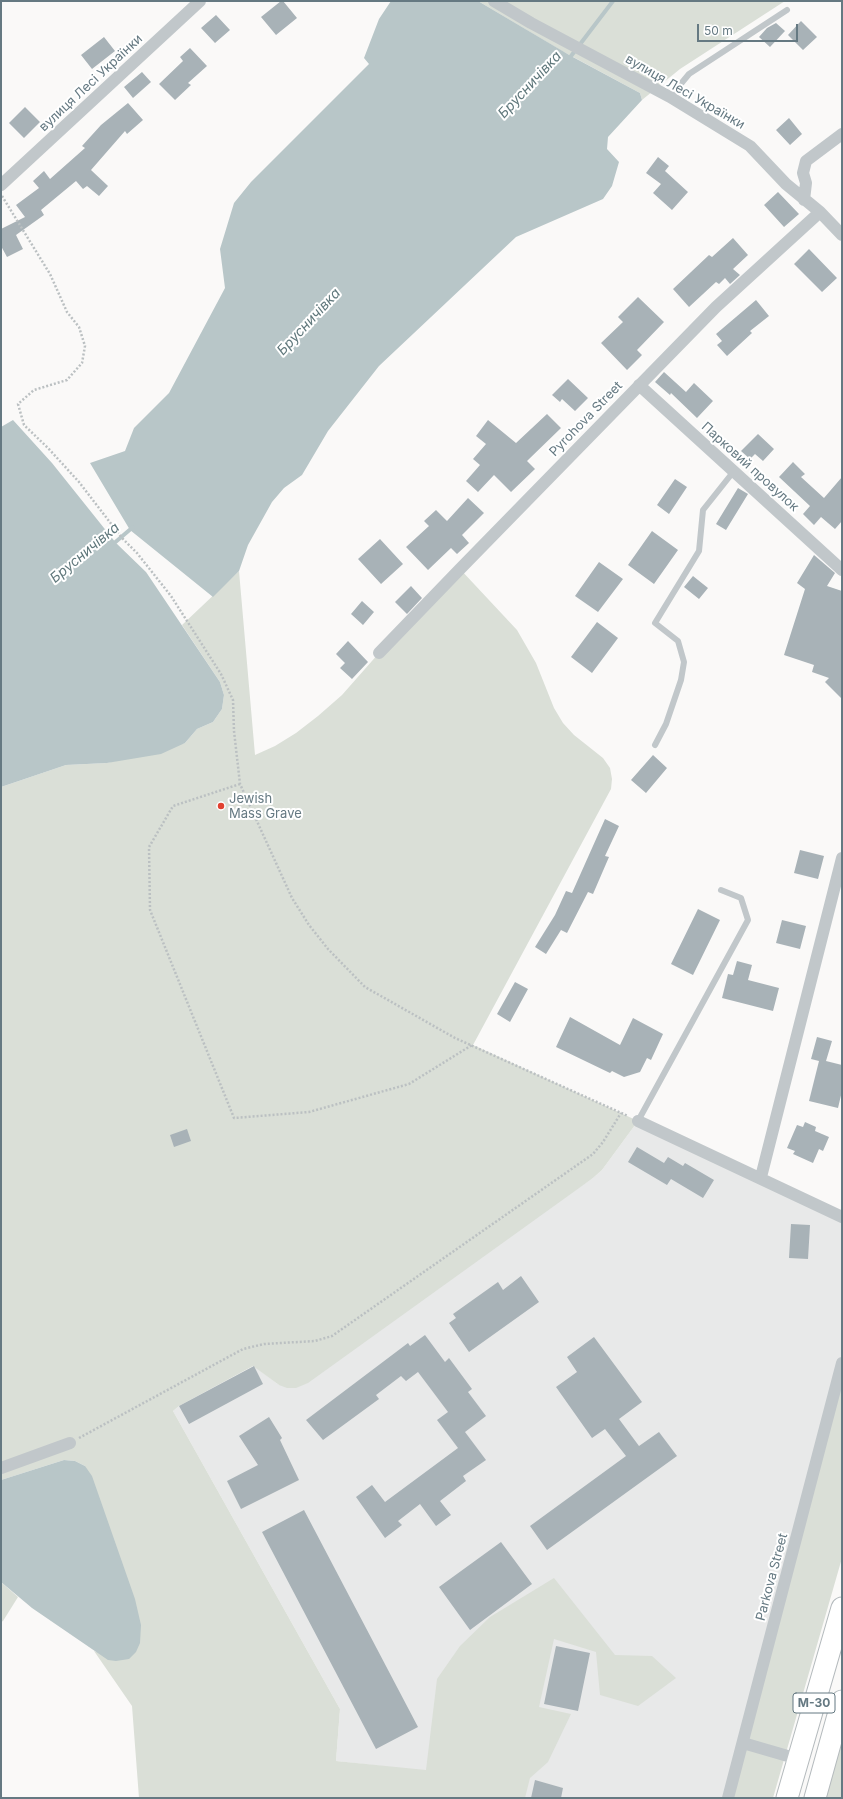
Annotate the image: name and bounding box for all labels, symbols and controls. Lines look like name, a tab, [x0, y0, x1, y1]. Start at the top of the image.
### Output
scale bar	[699, 16, 800, 42]
text: 50 m	[704, 23, 733, 38]
street label: вулиця Лесі Українки	[36, 31, 146, 135]
water label: Брусничівка	[495, 48, 565, 122]
street label: вулиця Лесі Українки	[622, 51, 748, 133]
water label: Брусничівка	[274, 285, 344, 359]
street label: Pyrohova Street	[546, 378, 626, 460]
street label: Парковий провулок	[698, 419, 802, 515]
water label: Брусничівка	[47, 519, 123, 587]
place label: Jewish Mass Grave	[229, 791, 302, 822]
marker: Jewish Mass Grave	[216, 801, 226, 811]
street label: Parkova Street	[753, 1532, 791, 1622]
road number: М-30	[793, 1693, 835, 1713]

